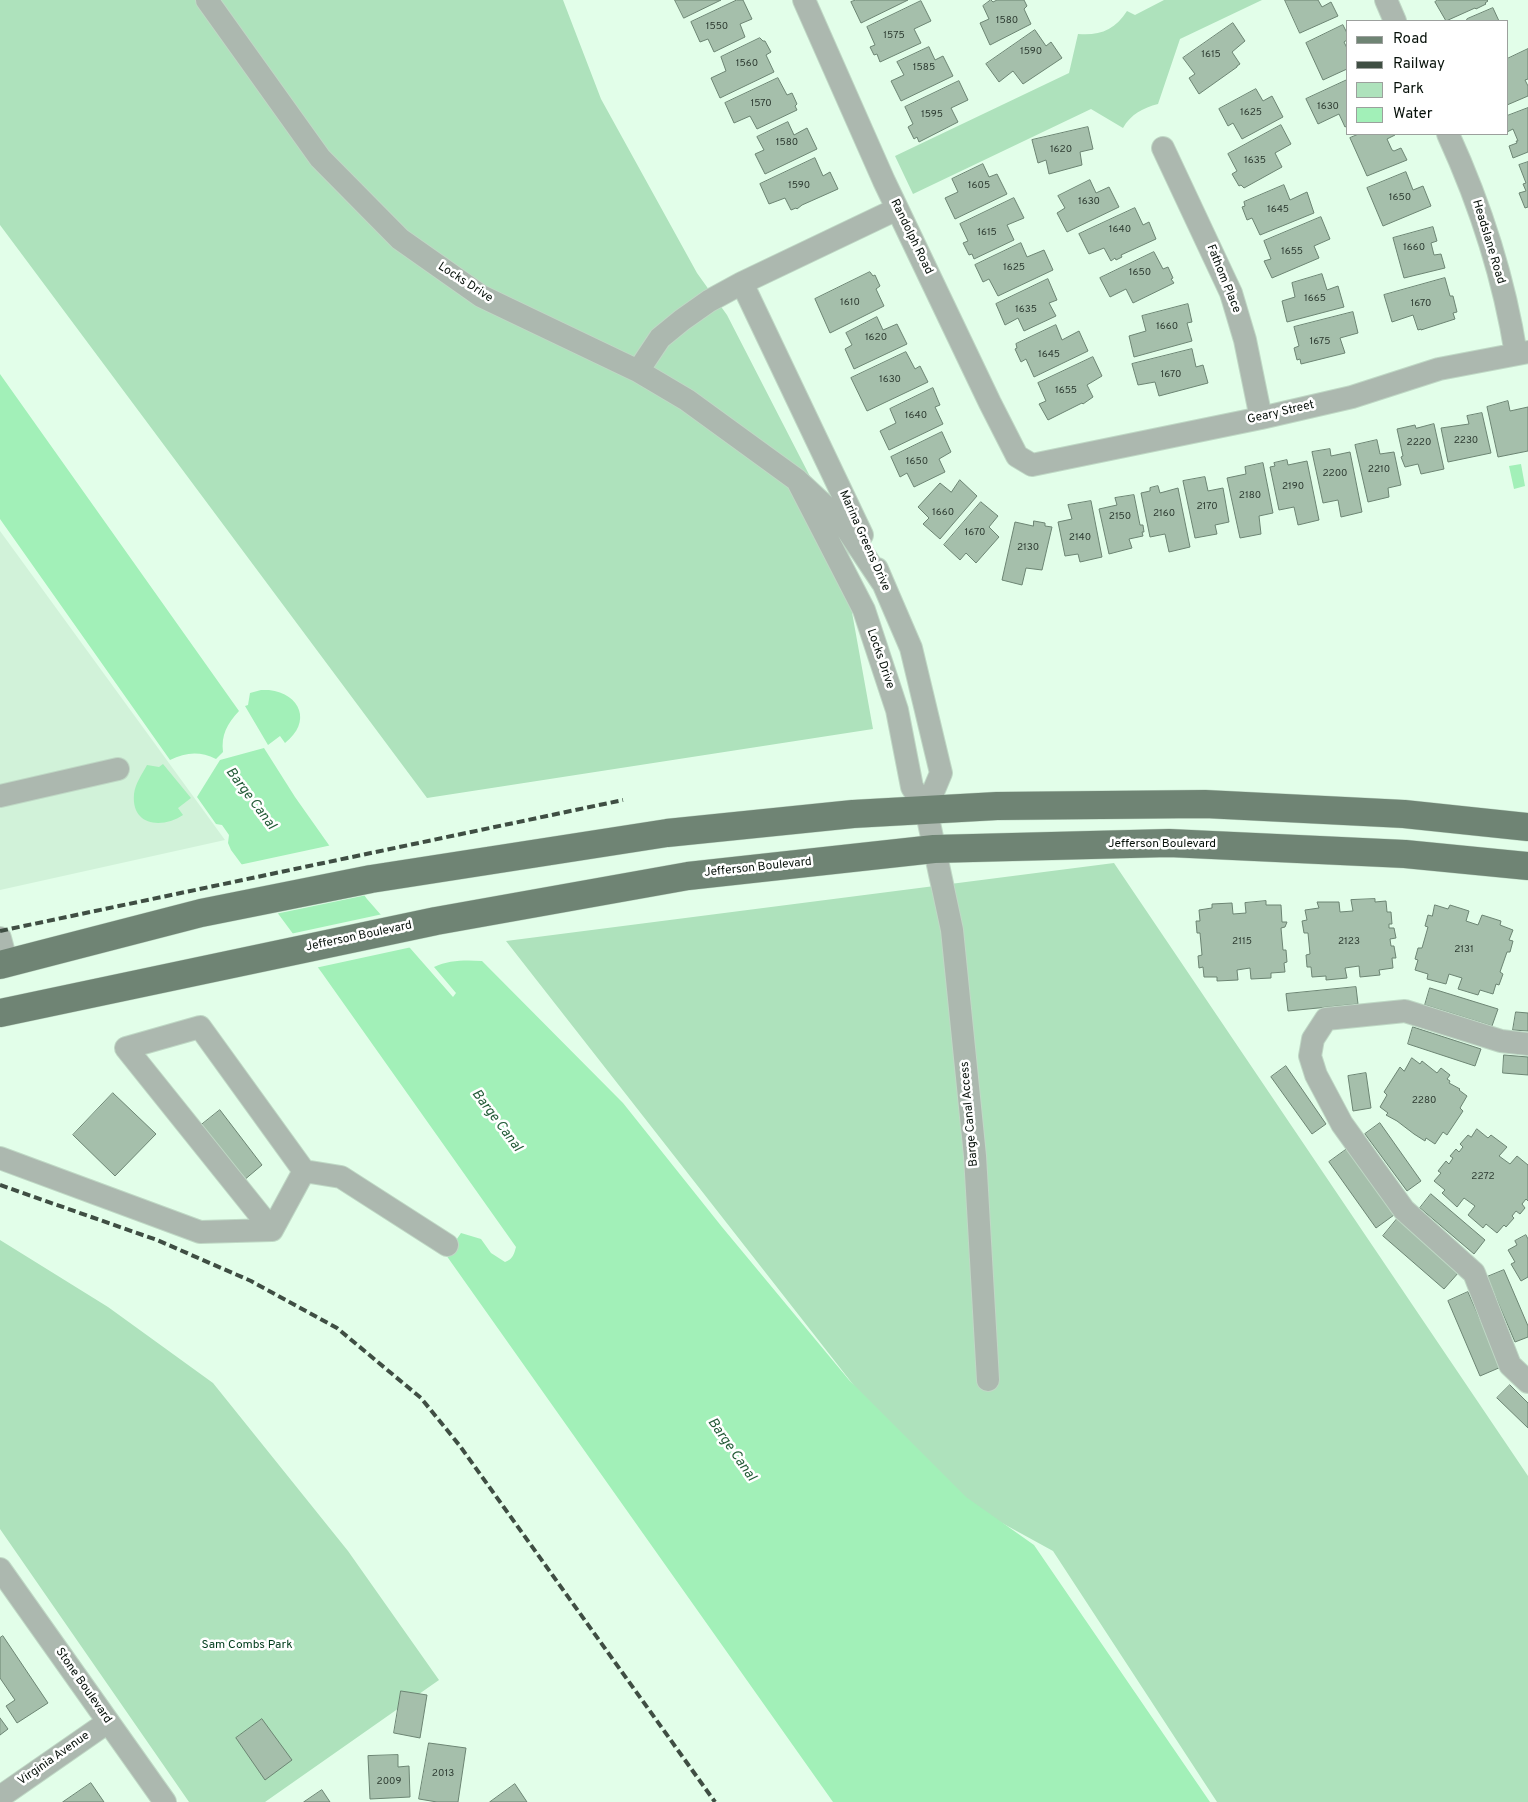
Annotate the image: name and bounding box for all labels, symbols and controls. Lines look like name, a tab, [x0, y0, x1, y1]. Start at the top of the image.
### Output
house number: 1580	[996, 15, 1018, 27]
legend	[1346, 20, 1508, 135]
house number: 1550	[706, 21, 728, 33]
house number: 1575	[883, 30, 905, 42]
text: Road	[1393, 30, 1428, 49]
house number: 1590	[1020, 46, 1042, 58]
house number: 1615	[1201, 49, 1221, 61]
text: Railway	[1393, 55, 1445, 74]
house number: 1560	[736, 58, 758, 70]
house number: 1585	[913, 62, 935, 74]
text: Park	[1393, 80, 1424, 99]
house number: 1570	[750, 98, 772, 110]
house number: 1630	[1317, 101, 1339, 113]
text: Water	[1393, 105, 1432, 124]
house number: 1625	[1240, 107, 1262, 119]
house number: 1595	[921, 109, 943, 121]
house number: 1580	[776, 137, 798, 149]
house number: 1620	[1050, 144, 1072, 156]
house number: 1635	[1244, 155, 1266, 167]
house number: 1590	[788, 180, 810, 192]
house number: 1605	[968, 180, 990, 192]
house number: 1650	[1389, 192, 1411, 204]
house number: 1630	[1078, 196, 1100, 208]
street label: Randolph Road	[887, 197, 935, 277]
street label: Headslane Road	[1468, 198, 1508, 286]
house number: 1645	[1267, 204, 1289, 216]
house number: 1640	[1109, 224, 1131, 236]
house number: 1615	[977, 227, 997, 239]
house number: 1660	[1403, 242, 1425, 254]
street label: Fathom Place	[1203, 243, 1243, 315]
house number: 1655	[1281, 246, 1303, 258]
street label: Locks Drive	[435, 260, 495, 306]
house number: 1625	[1003, 262, 1025, 274]
house number: 1650	[1129, 267, 1151, 279]
house number: 1665	[1304, 293, 1326, 305]
house number: 1610	[840, 297, 860, 309]
house number: 1670	[1411, 298, 1431, 310]
house number: 1635	[1015, 304, 1037, 316]
house number: 1660	[1156, 321, 1178, 333]
house number: 1620	[865, 332, 887, 344]
house number: 1675	[1310, 336, 1330, 348]
house number: 1645	[1038, 349, 1060, 361]
house number: 1670	[1161, 369, 1181, 381]
house number: 1630	[879, 374, 901, 386]
house number: 1655	[1055, 385, 1077, 397]
street label: Geary Street	[1246, 398, 1316, 428]
house number: 1640	[905, 410, 927, 422]
house number: 2230	[1454, 435, 1478, 447]
house number: 2220	[1407, 437, 1431, 449]
house number: 1650	[906, 456, 928, 468]
house number: 2210	[1368, 464, 1390, 476]
house number: 2200	[1323, 468, 1347, 480]
house number: 2190	[1282, 481, 1304, 493]
street label: Marina Greens Drive	[835, 488, 893, 594]
house number: 2180	[1239, 490, 1261, 502]
house number: 2170	[1196, 501, 1218, 513]
house number: 1660	[932, 507, 954, 519]
house number: 2160	[1153, 508, 1175, 520]
house number: 2150	[1109, 511, 1131, 523]
house number: 1670	[965, 527, 985, 539]
house number: 2140	[1069, 532, 1091, 544]
house number: 2130	[1017, 542, 1039, 554]
street label: Locks Drive	[863, 627, 897, 691]
water label: Barge Canal	[221, 765, 279, 833]
street label: Jefferson Boulevard	[1108, 838, 1216, 852]
street label: Jefferson Boulevard	[703, 855, 813, 881]
street label: Jefferson Boulevard	[305, 919, 413, 955]
house number: 2115	[1232, 936, 1252, 948]
house number: 2123	[1338, 936, 1360, 948]
house number: 2131	[1454, 944, 1474, 956]
street label: Barge Canal Access	[958, 1061, 982, 1167]
water label: Barge Canal	[467, 1087, 525, 1155]
house number: 2280	[1412, 1095, 1436, 1107]
house number: 2272	[1471, 1171, 1495, 1183]
water label: Barge Canal	[703, 1415, 759, 1485]
park label: Sam Combs Park	[201, 1639, 293, 1653]
street label: Stone Boulevard	[52, 1646, 114, 1726]
street label: Virginia Avenue	[15, 1729, 93, 1789]
house number: 2013	[432, 1768, 454, 1780]
house number: 2009	[377, 1776, 401, 1788]

